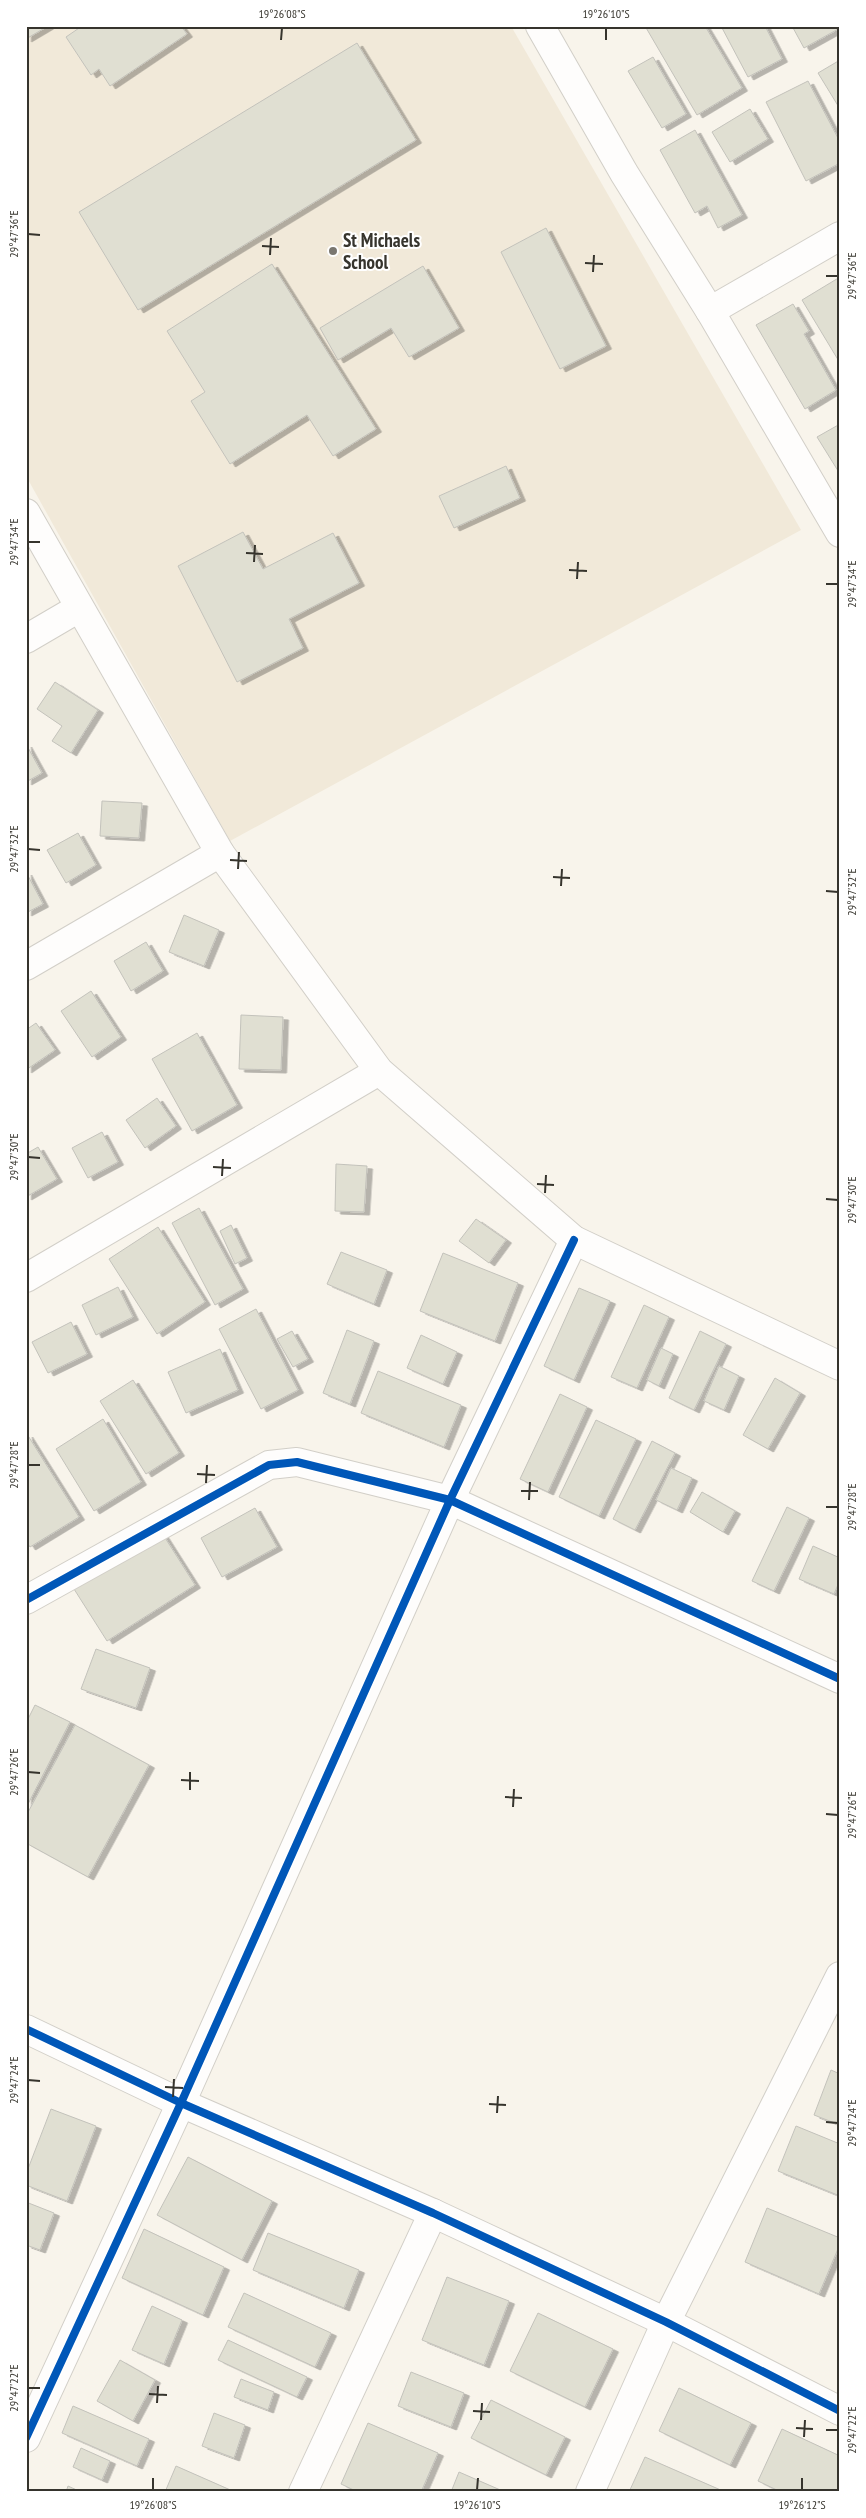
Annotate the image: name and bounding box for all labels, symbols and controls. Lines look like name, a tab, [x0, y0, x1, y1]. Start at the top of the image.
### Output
text: 19°26'08"S	[258, 6, 306, 21]
text: 19°26'10"S	[582, 6, 630, 21]
text: 29°47'36"E	[6, 210, 21, 258]
place label: St Michaels School	[343, 228, 420, 274]
marker: St Michaels School	[327, 245, 339, 257]
text: 29°47'36"E	[844, 252, 859, 300]
text: 29°47'34"E	[6, 518, 21, 566]
text: 29°47'34"E	[844, 560, 859, 608]
text: 29°47'32"E	[6, 825, 21, 873]
text: 29°47'32"E	[844, 868, 859, 916]
text: 29°47'30"E	[6, 1133, 21, 1181]
text: 29°47'30"E	[844, 1176, 859, 1224]
text: 29°47'28"E	[6, 1441, 21, 1489]
text: 29°47'28"E	[844, 1483, 859, 1531]
text: 29°47'26"E	[6, 1748, 21, 1796]
text: 29°47'26"E	[844, 1791, 859, 1839]
text: 29°47'24"E	[6, 2056, 21, 2104]
text: 29°47'24"E	[844, 2099, 859, 2147]
text: 29°47'22"E	[6, 2364, 21, 2412]
text: 29°47'22"E	[844, 2406, 859, 2454]
text: 19°26'08"S	[129, 2497, 177, 2512]
text: 19°26'10"S	[453, 2497, 501, 2512]
text: 19°26'12"S	[778, 2497, 826, 2512]

